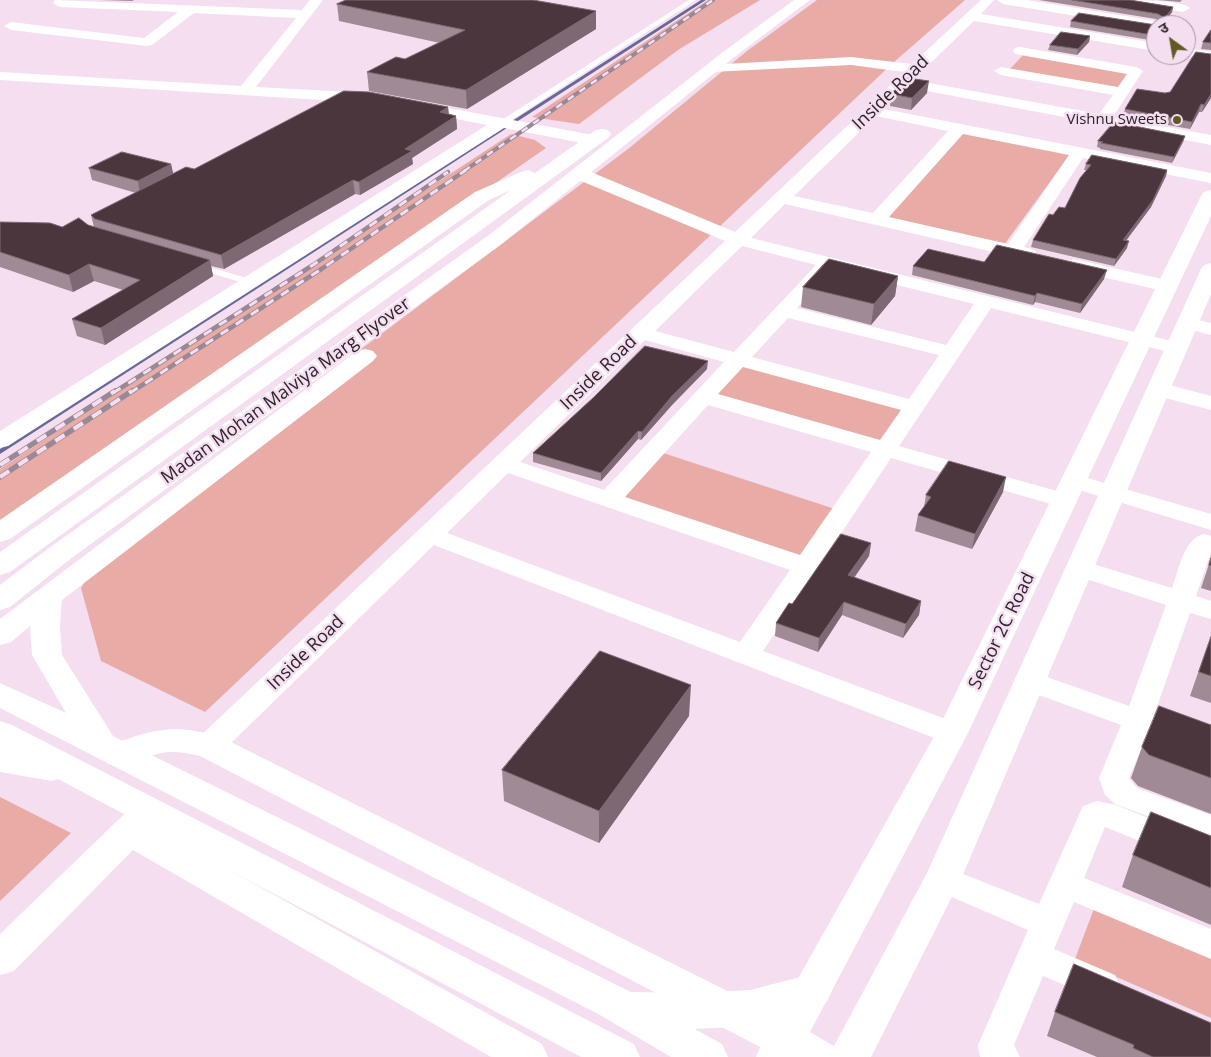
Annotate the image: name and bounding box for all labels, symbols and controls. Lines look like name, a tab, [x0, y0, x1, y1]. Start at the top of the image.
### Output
north arrow	[1146, 15, 1196, 65]
text: उ	[1155, 17, 1172, 38]
street label: Inside Road	[848, 51, 934, 135]
place label: Vishnu Sweets	[1066, 111, 1167, 129]
marker: Vishnu Sweets	[1171, 114, 1183, 126]
street label: Madan Mohan Malviya Marg Flyover	[157, 293, 415, 489]
street label: Inside Road	[556, 331, 642, 415]
street label: Sector 2C Road	[964, 569, 1040, 693]
street label: Inside Road	[263, 611, 349, 695]

